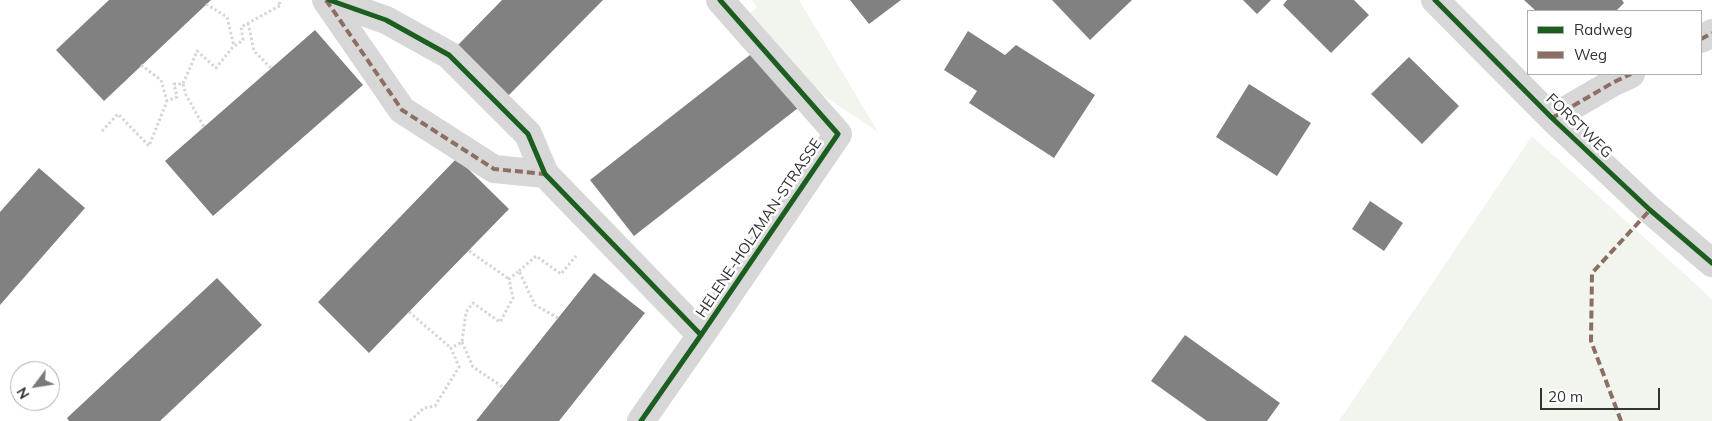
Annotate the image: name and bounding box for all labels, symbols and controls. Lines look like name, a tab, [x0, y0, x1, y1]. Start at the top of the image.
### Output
legend	[1527, 10, 1702, 75]
text: Radweg	[1574, 20, 1632, 39]
text: Weg	[1574, 45, 1607, 64]
street label: FORSTWEG	[1542, 90, 1616, 162]
street label: HELENE-HOLZMAN-STRASSE	[692, 135, 826, 321]
north arrow	[10, 361, 60, 411]
scale bar	[1542, 378, 1662, 410]
text: N	[13, 384, 33, 402]
text: 20 m	[1548, 387, 1583, 406]

